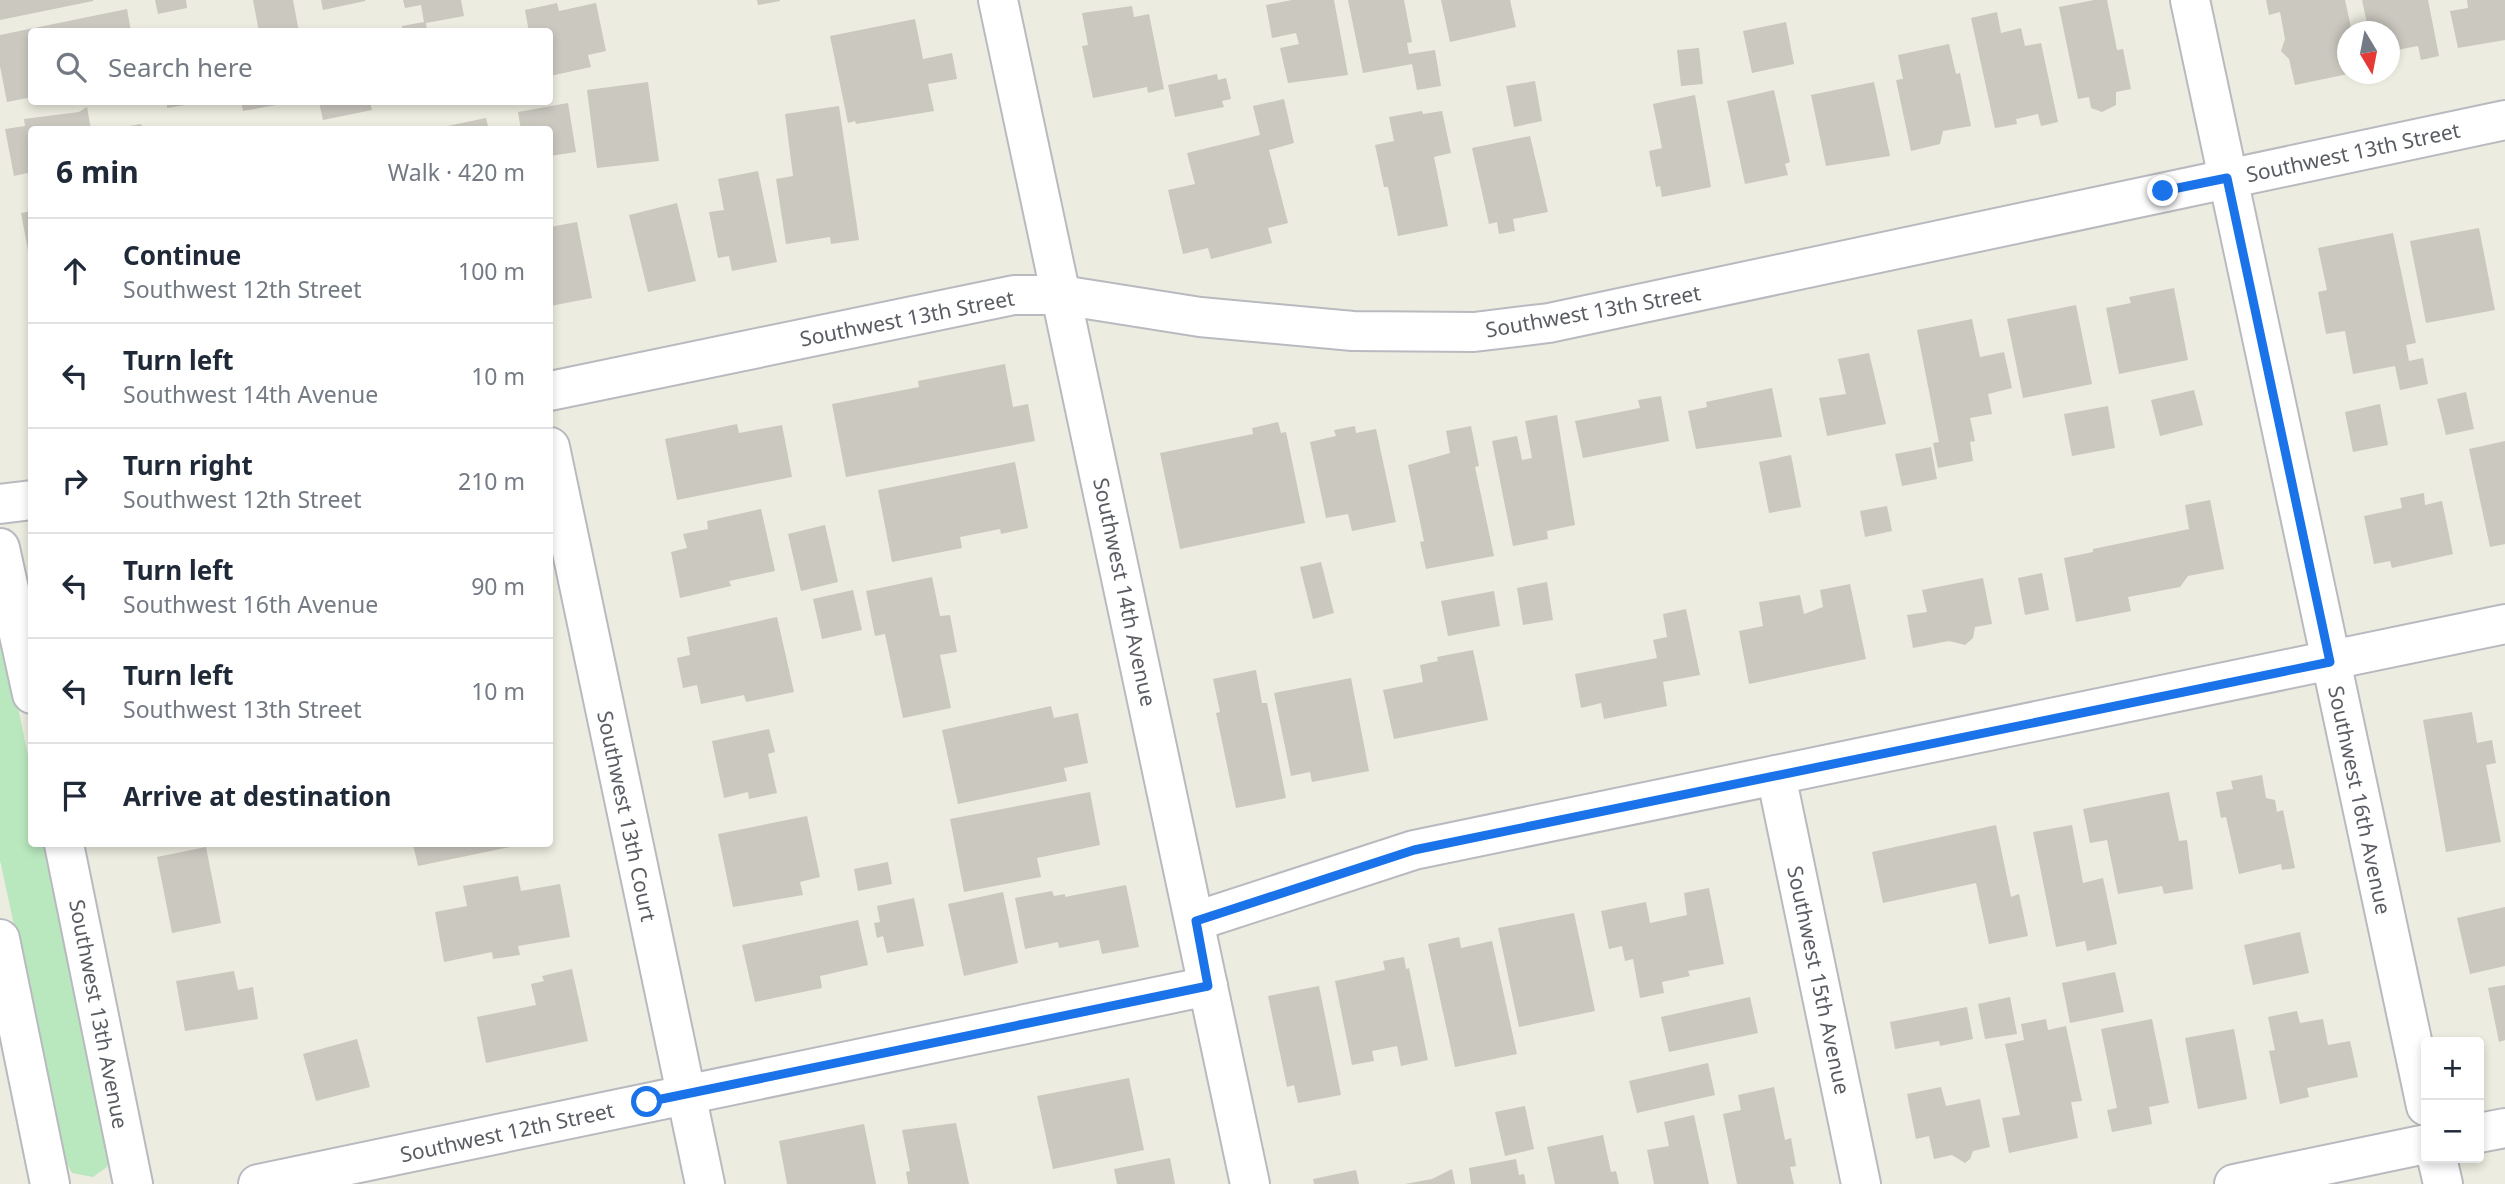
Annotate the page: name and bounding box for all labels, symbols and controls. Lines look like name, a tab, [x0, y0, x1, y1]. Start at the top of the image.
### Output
north arrow	[2337, 21, 2400, 84]
search box	[28, 28, 553, 105]
icon: search	[52, 48, 90, 86]
text: Search here	[108, 49, 253, 85]
street label: Southwest 13th Street	[2244, 116, 2463, 188]
text: 6 min	[56, 151, 139, 192]
text: Walk · 420 m	[388, 156, 525, 188]
route end	[2147, 175, 2178, 206]
text: Continue	[123, 237, 241, 273]
icon: ahead	[56, 252, 94, 290]
text: 100 m	[458, 255, 525, 287]
text: Southwest 12th Street	[123, 273, 362, 305]
street label: Southwest 13th Street	[1483, 278, 1703, 344]
street label: Southwest 13th Street	[797, 283, 1017, 353]
text: Turn left	[123, 342, 234, 378]
icon: left	[56, 357, 94, 395]
text: 10 m	[471, 360, 525, 392]
text: Southwest 14th Avenue	[123, 378, 378, 410]
text: Turn right	[123, 447, 253, 483]
icon: right	[56, 462, 94, 500]
text: 210 m	[458, 465, 525, 497]
street label: Southwest 14th Avenue	[1087, 475, 1163, 709]
text: Southwest 12th Street	[123, 483, 362, 515]
text: Turn left	[123, 552, 234, 588]
icon: left	[56, 567, 94, 605]
text: 90 m	[471, 570, 525, 602]
text: Southwest 16th Avenue	[123, 588, 378, 620]
text: Turn left	[123, 657, 234, 693]
icon: left	[56, 672, 94, 710]
text: 10 m	[471, 675, 525, 707]
street label: Southwest 16th Avenue	[2322, 683, 2398, 917]
text: Southwest 13th Street	[123, 693, 362, 725]
street label: Southwest 13th Court	[591, 708, 663, 924]
icon: arrive	[56, 777, 94, 815]
text: Arrive at destination	[123, 778, 392, 814]
street label: Southwest 15th Avenue	[1781, 863, 1857, 1097]
street label: Southwest 13th Avenue	[63, 897, 135, 1131]
map controls	[2421, 1037, 2484, 1163]
button: +	[2421, 1037, 2484, 1100]
route start	[631, 1086, 662, 1117]
street label: Southwest 12th Street	[398, 1096, 617, 1168]
button: −	[2421, 1100, 2484, 1163]

